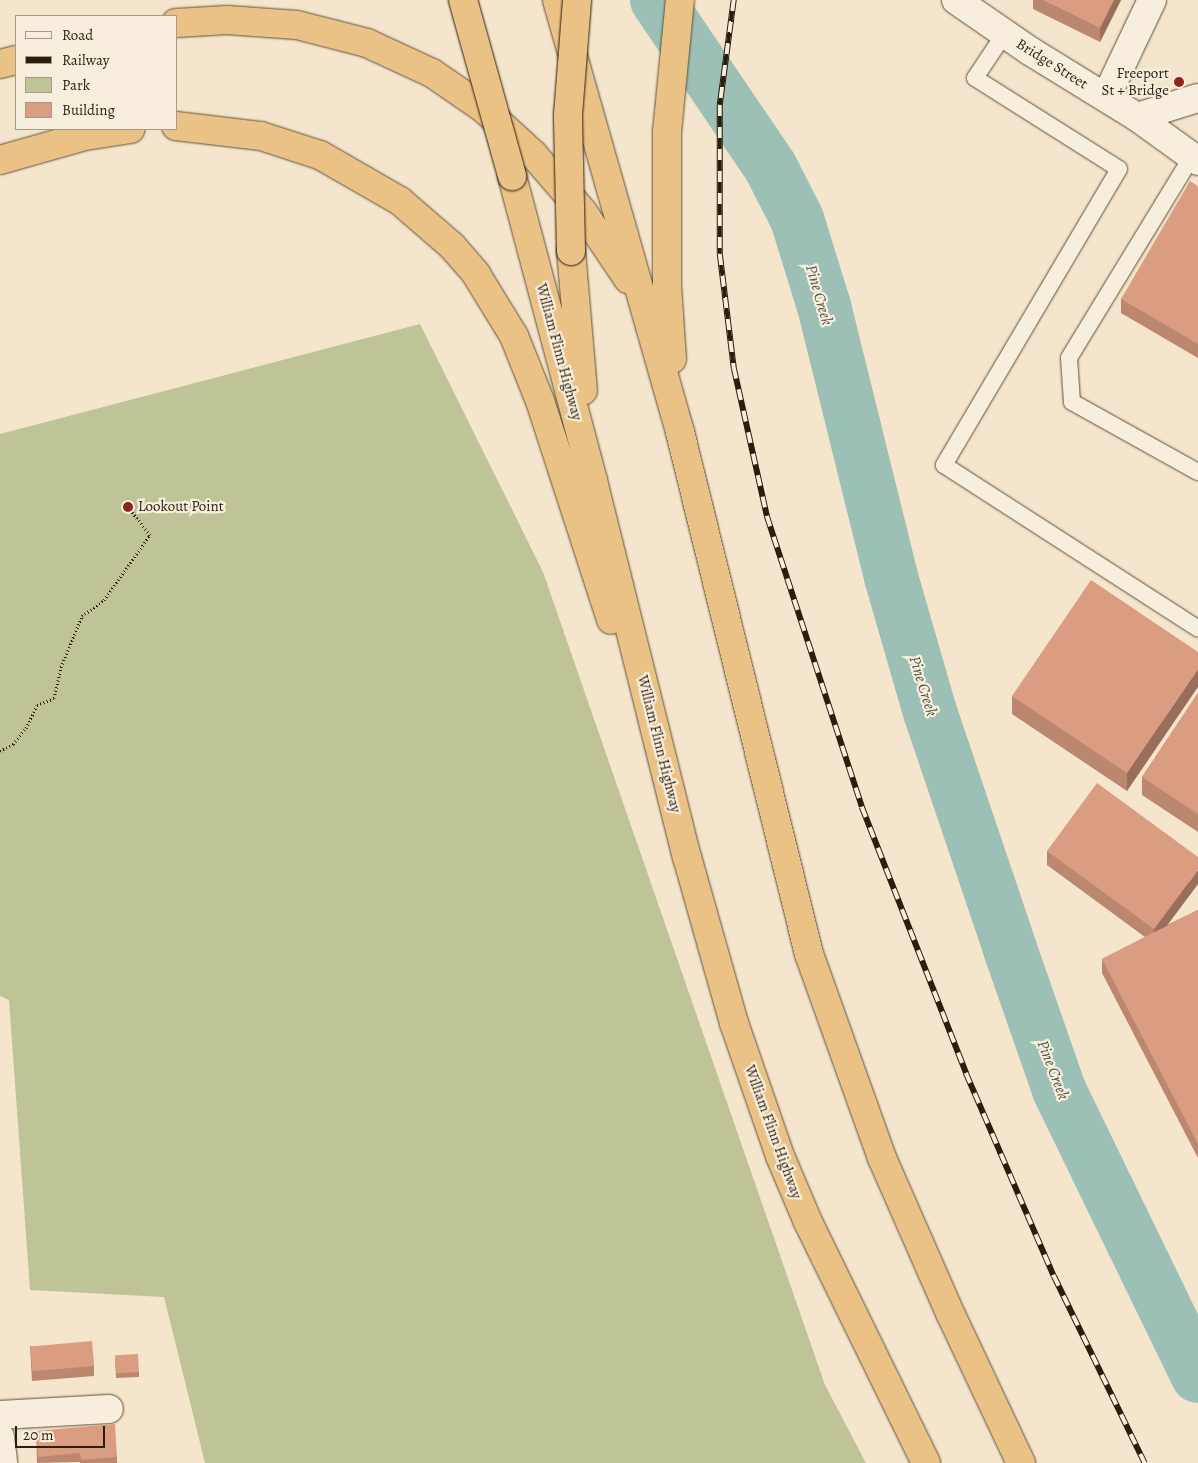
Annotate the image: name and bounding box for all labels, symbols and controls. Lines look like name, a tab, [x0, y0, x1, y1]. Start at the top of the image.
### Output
legend	[15, 15, 178, 130]
text: Road	[62, 25, 93, 45]
street label: Bridge Street	[1013, 35, 1091, 93]
text: Railway	[62, 50, 109, 70]
place label: Freeport St + Bridge	[1102, 64, 1169, 99]
text: Park	[62, 75, 90, 95]
marker: Freeport St + Bridge	[1173, 76, 1185, 88]
text: Building	[62, 100, 115, 120]
water label: Pine Creek	[801, 262, 837, 328]
street label: William Flinn Highway	[532, 282, 586, 422]
place label: Lookout Point	[138, 498, 224, 516]
marker: Lookout Point	[122, 501, 134, 513]
water label: Pine Creek	[905, 653, 941, 719]
street label: William Flinn Highway	[633, 673, 685, 815]
water label: Pine Creek	[1033, 1038, 1073, 1102]
street label: William Flinn Highway	[740, 1063, 806, 1201]
scale bar	[18, 1416, 108, 1448]
text: 20 m	[23, 1425, 54, 1445]

